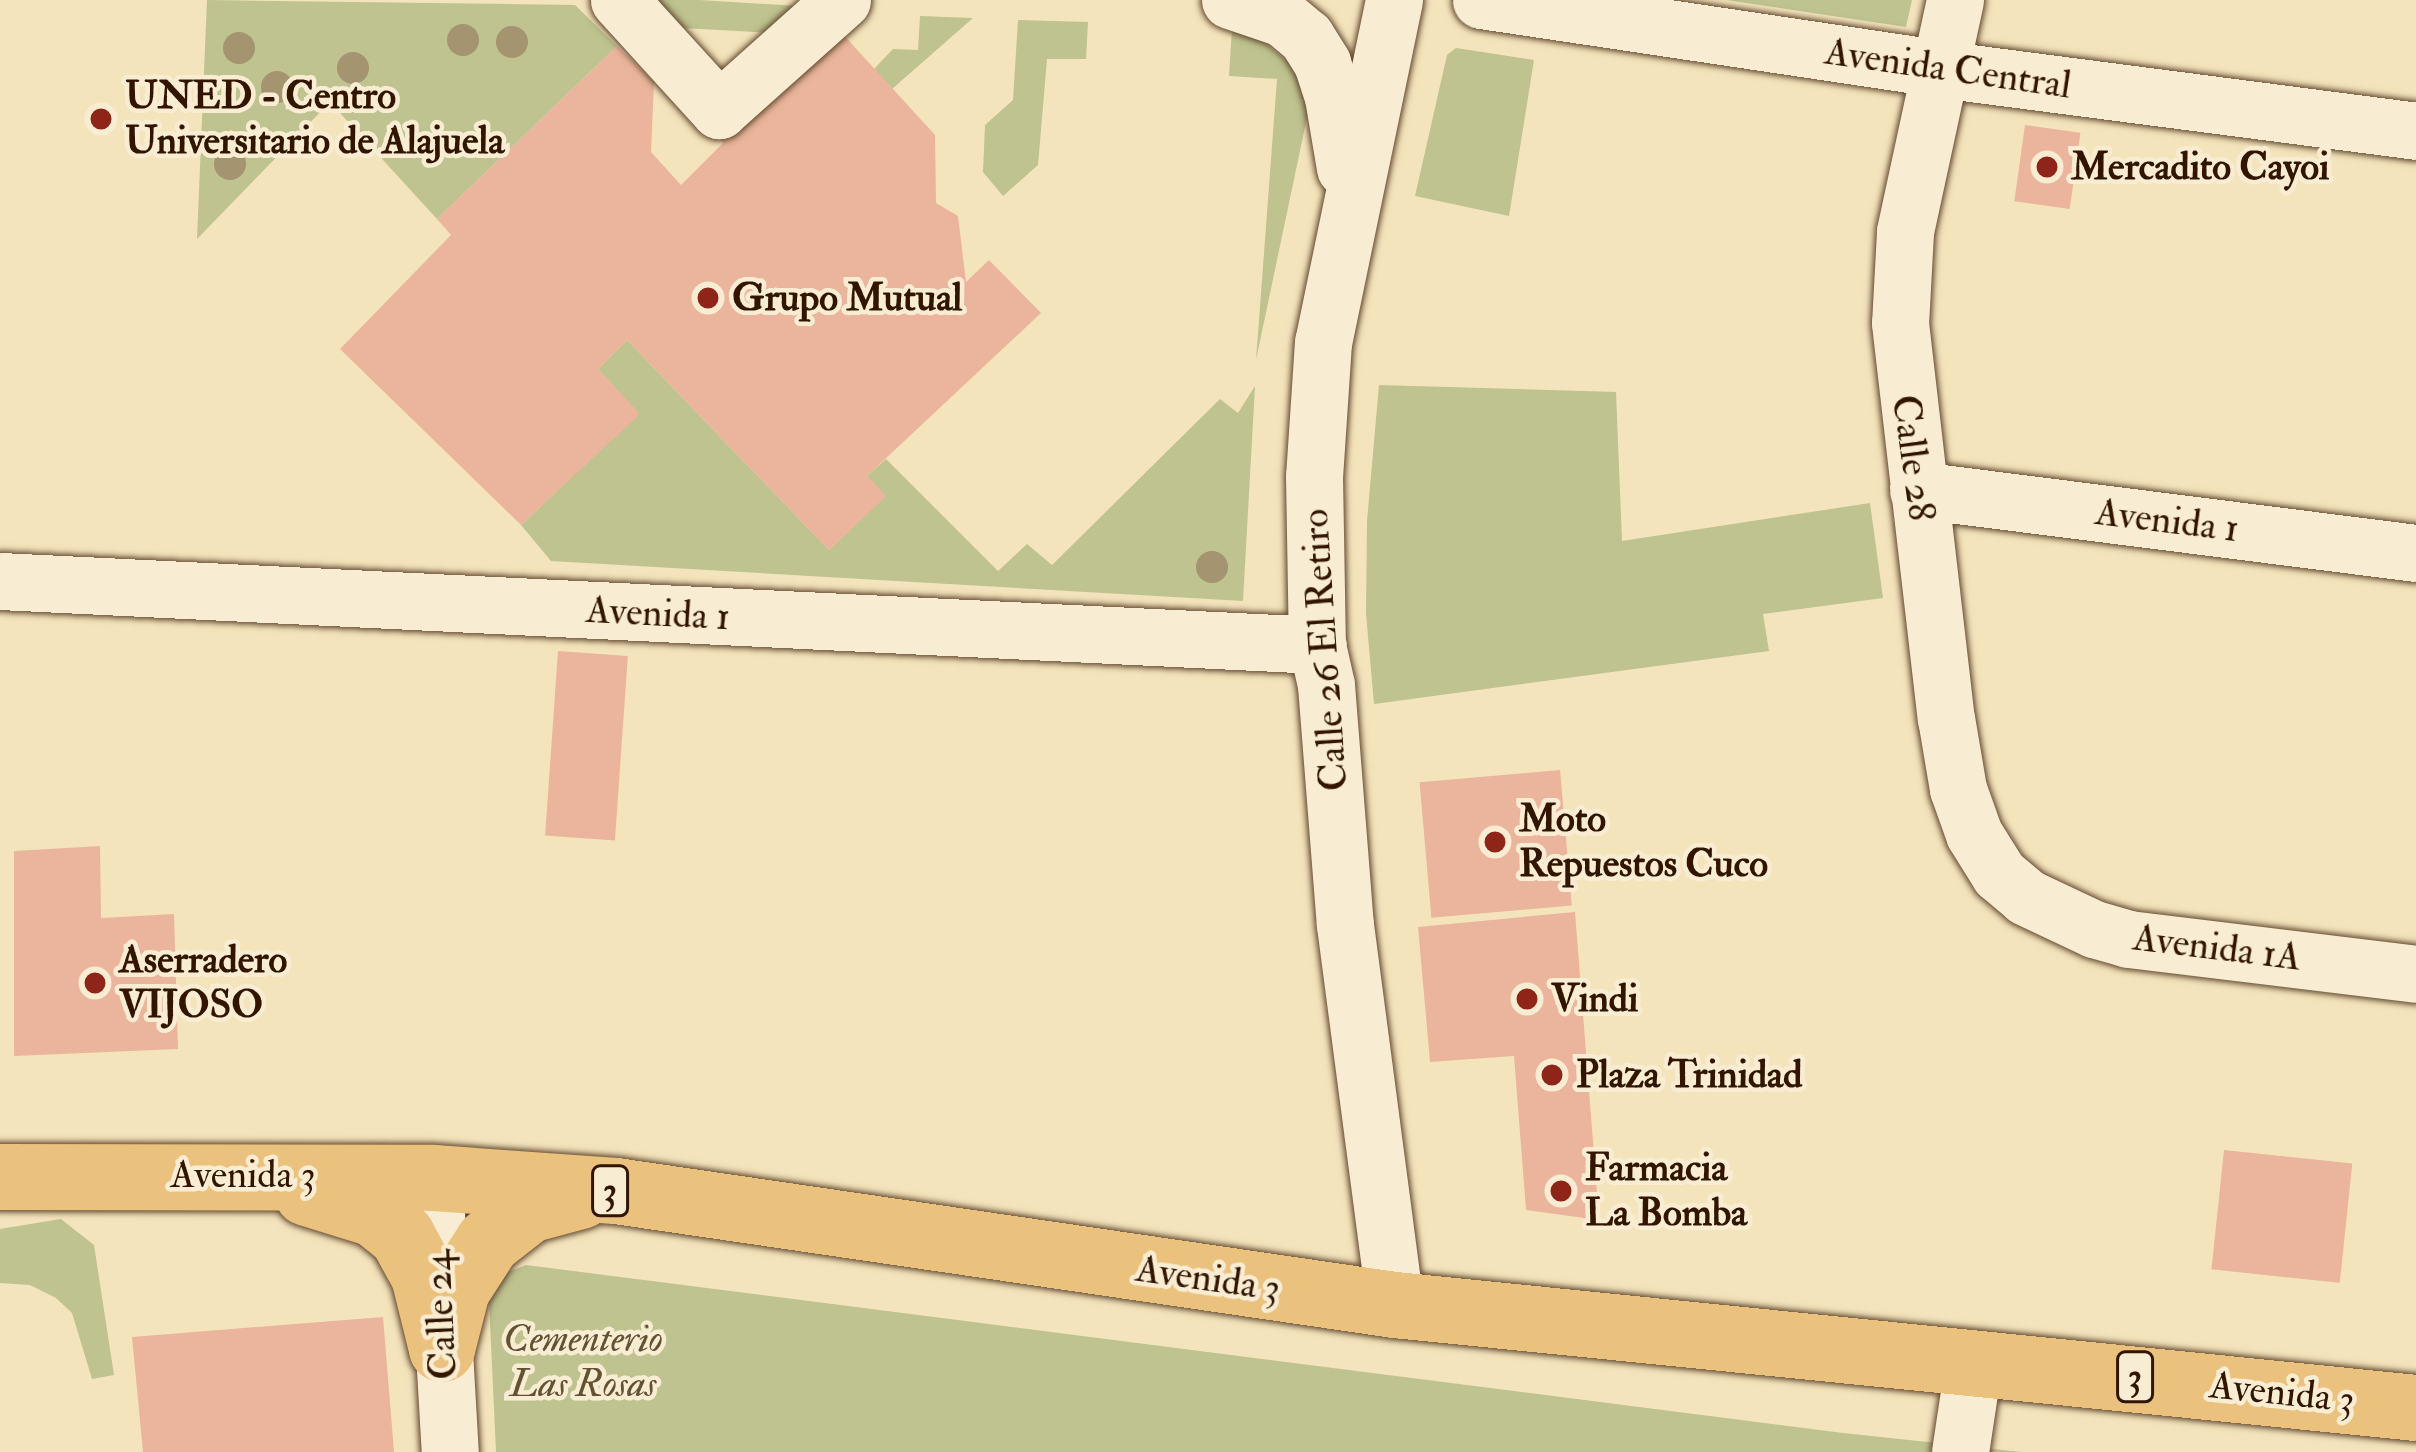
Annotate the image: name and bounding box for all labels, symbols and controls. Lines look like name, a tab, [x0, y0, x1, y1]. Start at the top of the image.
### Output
street label: Avenida Central	[1822, 29, 2074, 109]
place label: UNED - Centro Universitario de Alajuela	[125, 74, 504, 165]
marker: UNED - Centro Universitario de Alajuela	[88, 106, 114, 132]
place label: Mercadito Cayoi	[2071, 144, 2329, 190]
marker: Mercadito Cayoi	[2034, 154, 2060, 180]
place label: Grupo Mutual	[732, 275, 962, 321]
marker: Grupo Mutual	[695, 285, 721, 311]
street label: Calle 28	[1881, 392, 1945, 524]
street label: Avenida 1	[2093, 489, 2241, 553]
street label: Calle 26 El Retiro	[1292, 507, 1358, 793]
street label: Avenida 1	[585, 587, 731, 641]
place label: Moto Repuestos Cuco	[1519, 797, 1768, 888]
marker: Moto Repuestos Cuco	[1482, 829, 1508, 855]
street label: Avenida 1A	[2130, 914, 2304, 982]
place label: Aserradero VIJOSO	[119, 938, 287, 1029]
marker: Aserradero VIJOSO	[82, 970, 108, 996]
place label: Vindi	[1551, 976, 1638, 1022]
marker: Vindi	[1514, 986, 1540, 1012]
place label: Plaza Trinidad	[1576, 1052, 1802, 1098]
marker: Plaza Trinidad	[1539, 1062, 1565, 1088]
place label: Farmacia La Bomba	[1585, 1146, 1747, 1237]
street label: Avenida 3	[170, 1152, 316, 1198]
road number: 3	[589, 1161, 631, 1221]
marker: Farmacia La Bomba	[1548, 1178, 1574, 1204]
street label: Avenida 3	[1133, 1246, 1283, 1312]
street label: Calle 24	[414, 1249, 468, 1381]
park label: Cementerio Las Rosas	[503, 1317, 663, 1408]
road number: 3	[2114, 1347, 2156, 1407]
street label: Avenida 3	[2207, 1362, 2357, 1424]

